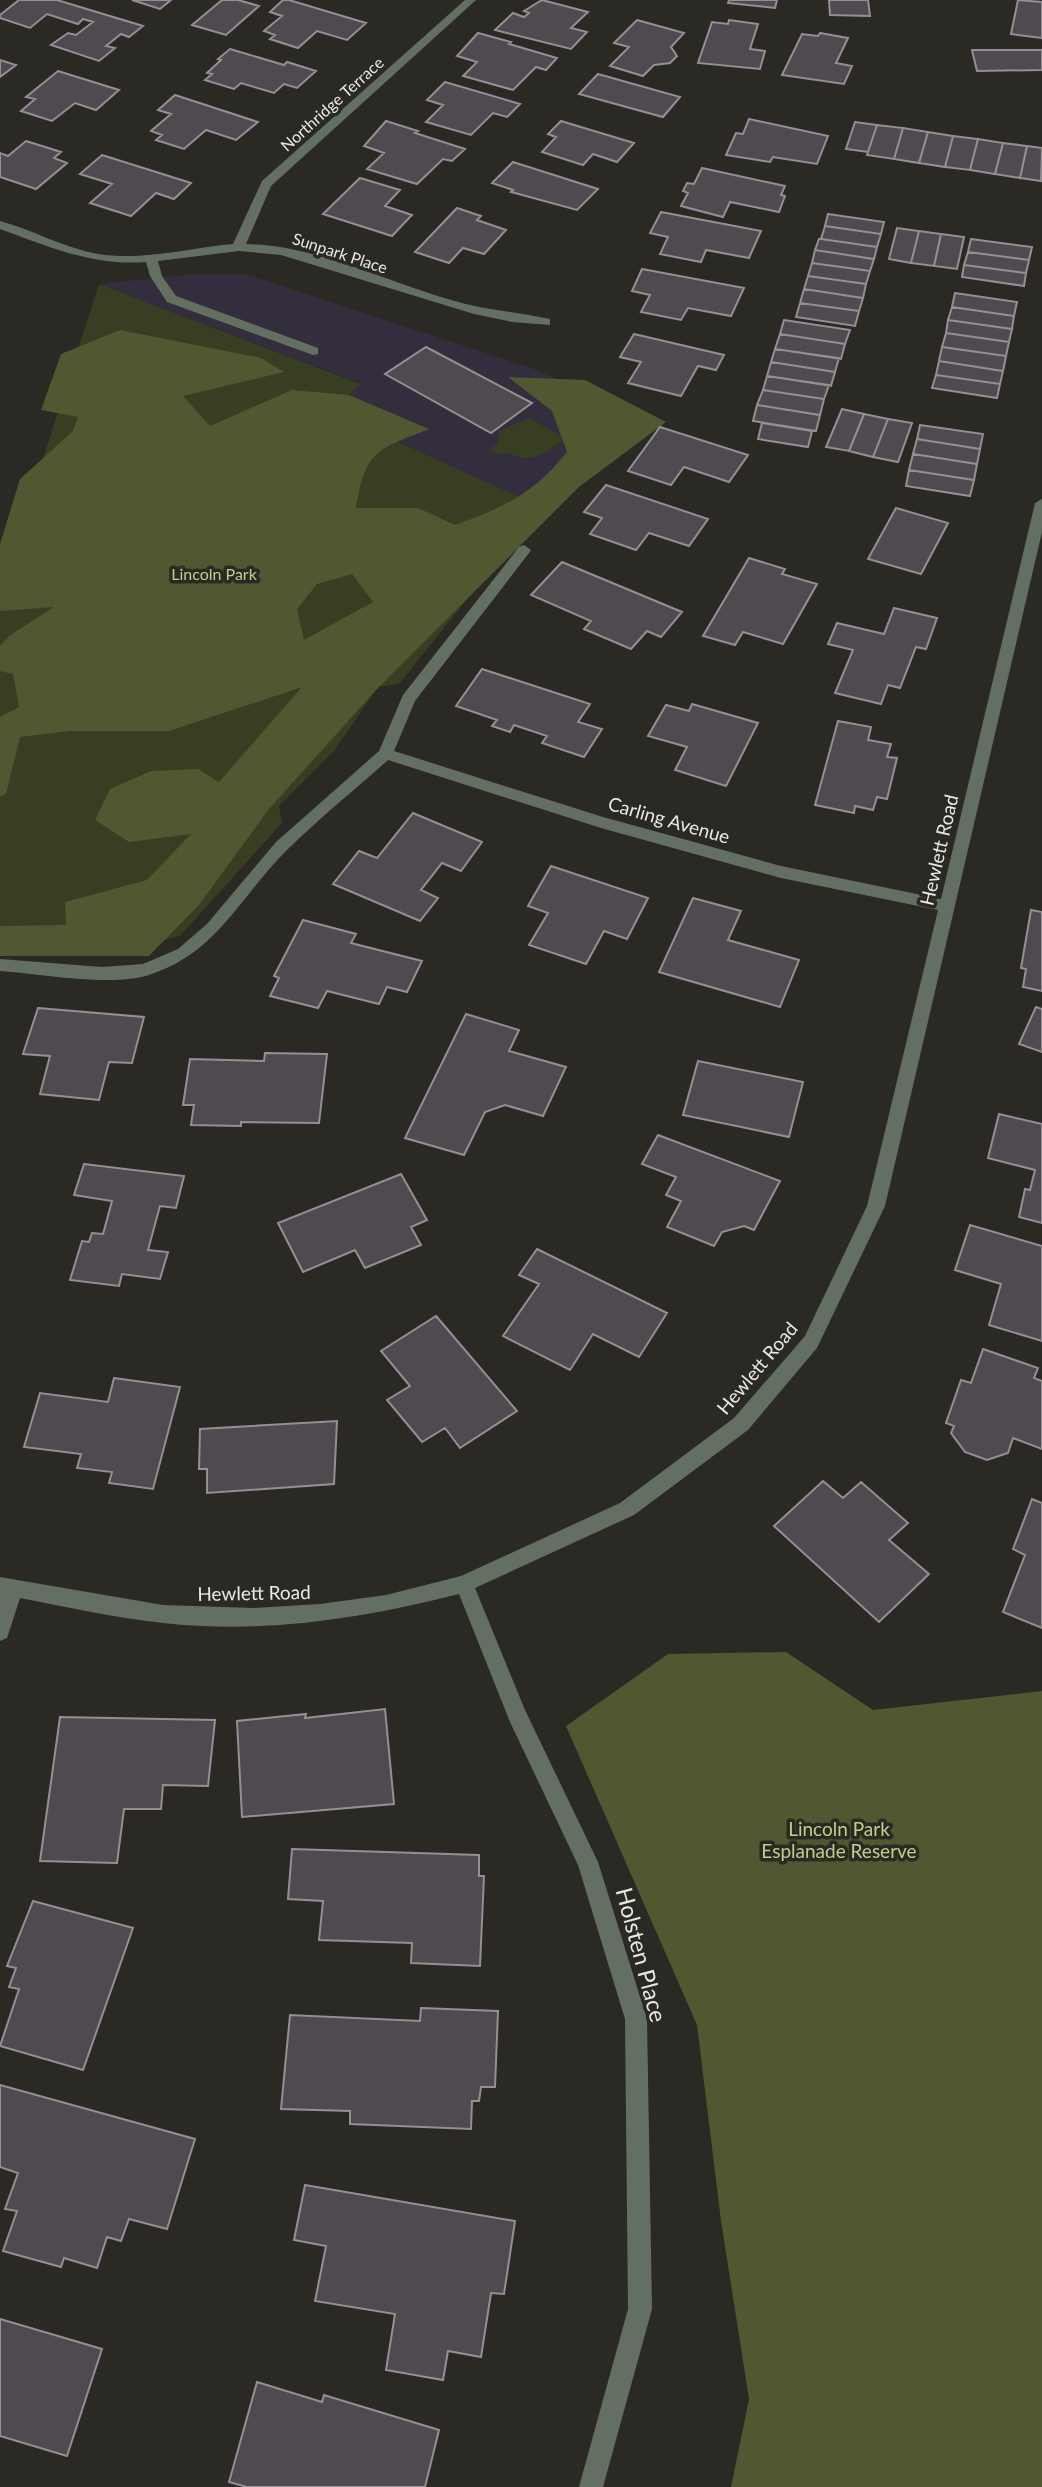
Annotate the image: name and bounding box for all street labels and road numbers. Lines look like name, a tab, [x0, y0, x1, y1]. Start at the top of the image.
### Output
street label: Northridge Terrace	[276, 52, 387, 155]
street label: Sunpark Place	[290, 228, 390, 277]
street label: Carling Avenue	[606, 791, 733, 848]
street label: Hewlett Road	[915, 792, 962, 908]
street label: Hewlett Road	[711, 1317, 802, 1419]
street label: Hewlett Road	[197, 1580, 311, 1605]
street label: Holsten Place	[611, 1884, 673, 2025]

